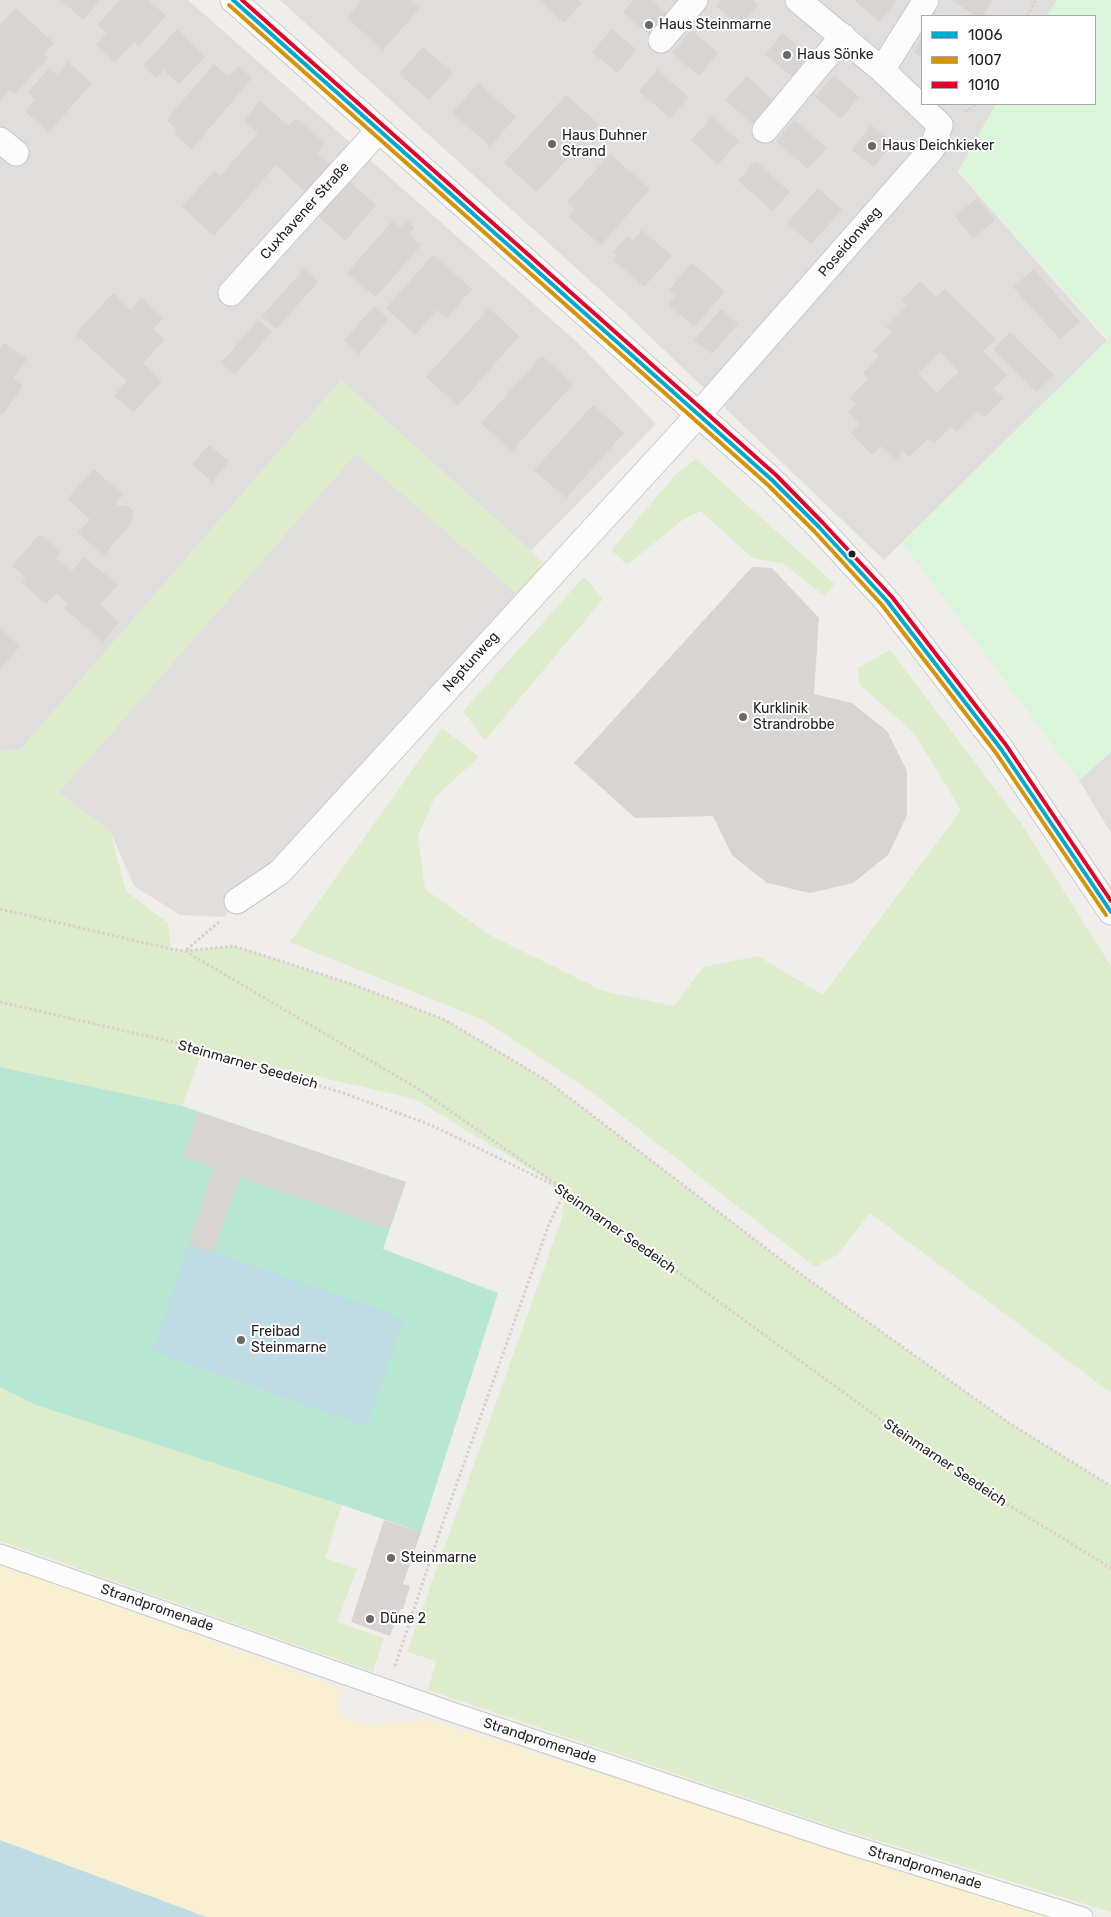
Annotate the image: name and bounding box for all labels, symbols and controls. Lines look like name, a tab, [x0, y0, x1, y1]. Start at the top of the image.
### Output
legend	[921, 15, 1096, 105]
place label: Haus Steinmarne	[659, 17, 771, 33]
marker: Haus Steinmarne	[643, 19, 655, 31]
text: 1006	[968, 26, 1003, 44]
place label: Haus Sönke	[797, 47, 874, 63]
marker: Haus Sönke	[781, 49, 793, 61]
text: 1007	[968, 51, 1001, 69]
text: 1010	[968, 76, 1000, 94]
place label: Haus Duhner Strand	[562, 128, 647, 160]
marker: Haus Duhner Strand	[546, 138, 558, 150]
place label: Haus Deichkieker	[882, 138, 994, 154]
marker: Haus Deichkieker	[866, 140, 878, 152]
street label: Cuxhavener Straße	[257, 159, 353, 263]
street label: Poseidonweg	[815, 204, 885, 280]
unlabelled marker	[847, 549, 857, 559]
street label: Neptunweg	[440, 628, 502, 696]
place label: Kurklinik Strandrobbe	[753, 701, 835, 734]
marker: Kurklinik Strandrobbe	[737, 711, 749, 723]
street label: Steinmarner Seedeich	[176, 1037, 320, 1093]
street label: Steinmarner Seedeich	[551, 1181, 679, 1277]
place label: Freibad Steinmarne	[251, 1324, 327, 1356]
marker: Freibad Steinmarne	[235, 1334, 247, 1346]
street label: Steinmarner Seedeich	[880, 1416, 1010, 1510]
place label: Steinmarne	[401, 1550, 477, 1566]
marker: Steinmarne	[385, 1552, 397, 1564]
street label: Strandpromenade	[98, 1581, 216, 1635]
place label: Düne 2	[380, 1611, 426, 1627]
marker: Düne 2	[364, 1613, 376, 1625]
street label: Strandpromenade	[481, 1715, 599, 1767]
street label: Strandpromenade	[866, 1843, 984, 1893]

